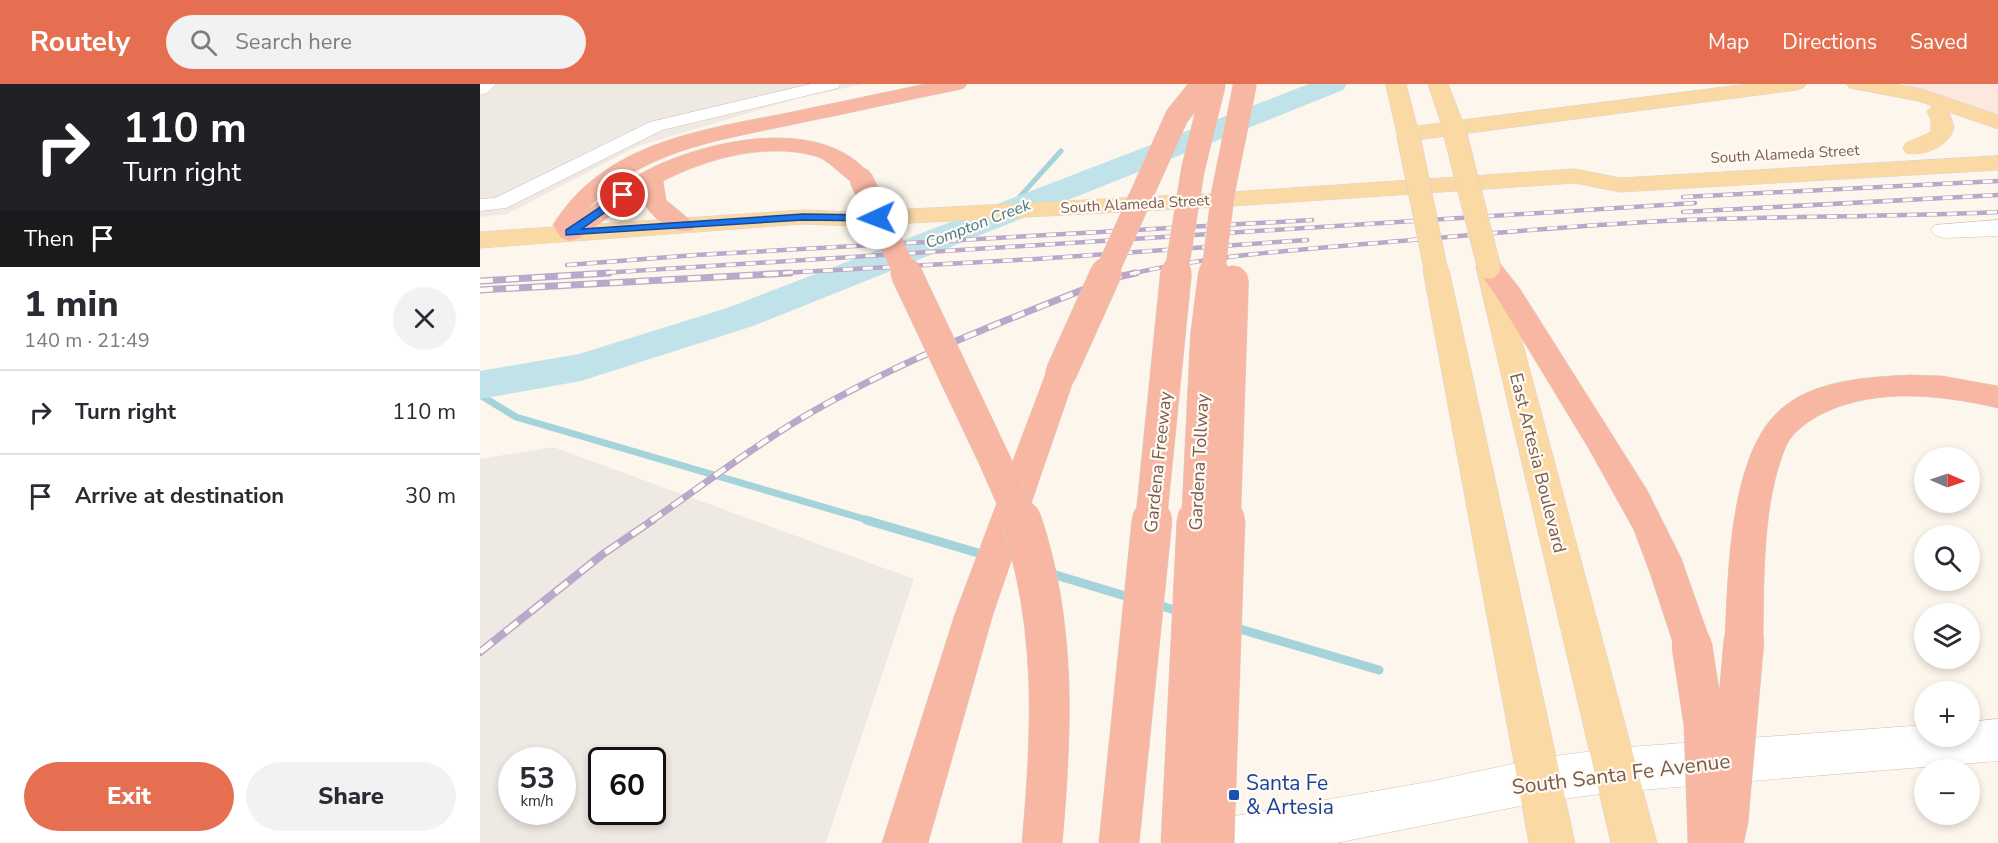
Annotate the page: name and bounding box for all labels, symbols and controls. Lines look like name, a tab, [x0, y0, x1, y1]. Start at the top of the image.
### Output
search box	[166, 15, 586, 69]
text: Routely	[30, 23, 130, 61]
icon: search	[187, 26, 220, 59]
text: Search here	[235, 27, 352, 57]
text: Map	[1708, 28, 1749, 56]
text: Directions	[1782, 28, 1877, 56]
text: Saved	[1910, 28, 1968, 56]
text: 110 m	[123, 100, 247, 157]
icon: right	[24, 108, 102, 186]
street label: South Alameda Street	[1710, 140, 1861, 168]
text: Turn right	[123, 154, 241, 191]
pin	[597, 169, 648, 220]
icon: arrive	[606, 178, 639, 211]
position arrow	[845, 186, 909, 250]
street label: South Alameda Street	[1060, 190, 1211, 218]
water label: Compton Creek	[922, 193, 1035, 254]
icon: arrive	[86, 222, 119, 255]
text: Then	[24, 224, 74, 254]
text: 1 min	[24, 280, 119, 329]
button: close	[393, 287, 456, 350]
text: 140 m · 21:49	[24, 327, 150, 354]
street label: East Artesia Boulevard	[1504, 371, 1572, 555]
street label: Gardena Freeway	[1139, 389, 1177, 534]
street label: Gardena Tollway	[1183, 392, 1215, 531]
icon: right	[24, 396, 57, 429]
text: Turn right	[75, 397, 176, 427]
text: 110 m	[392, 397, 456, 427]
north arrow	[1914, 447, 1980, 513]
map controls	[1914, 447, 1980, 825]
icon: arrive	[24, 480, 57, 513]
text: Arrive at destination	[75, 481, 284, 511]
text: 30 m	[405, 481, 456, 511]
button: search	[1914, 525, 1980, 591]
button: layers	[1914, 603, 1980, 669]
button: +	[1914, 681, 1980, 747]
speed limit sign: 60	[588, 747, 666, 825]
street label: South Santa Fe Avenue	[1510, 747, 1732, 801]
text: 53	[519, 758, 555, 799]
button: −	[1914, 759, 1980, 825]
button: Exit	[24, 762, 234, 831]
button: Share	[246, 762, 456, 831]
place label: Santa Fe & Artesia	[1246, 769, 1334, 821]
marker: Santa Fe & Artesia	[1227, 788, 1241, 802]
text: km/h	[520, 791, 554, 811]

